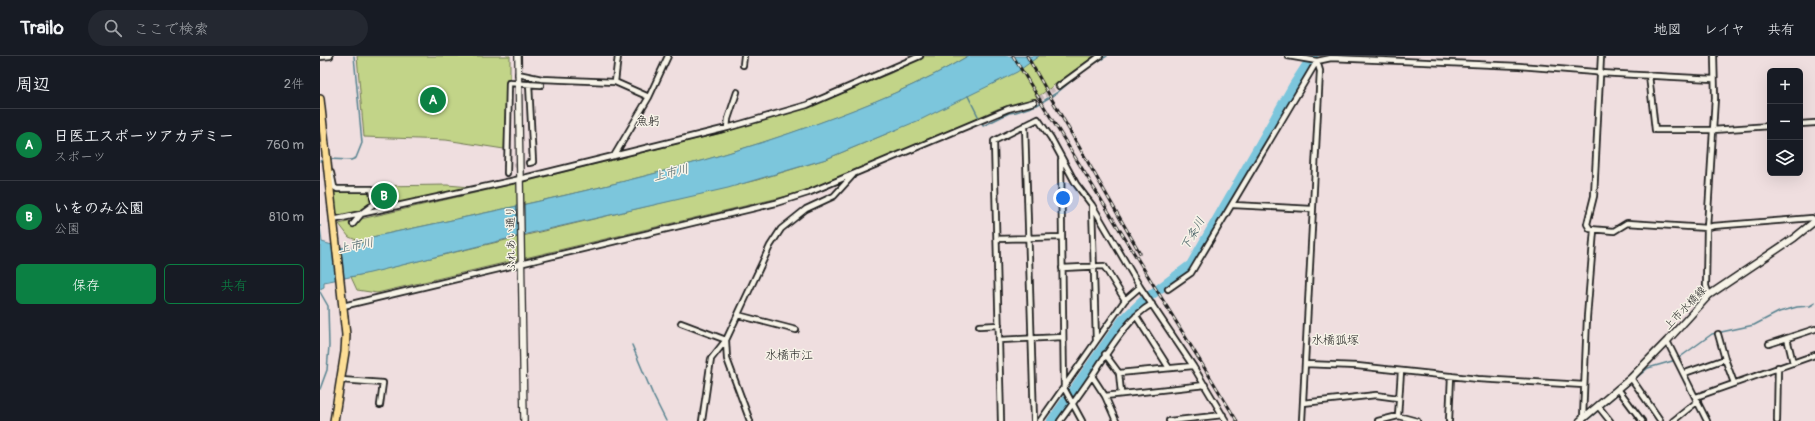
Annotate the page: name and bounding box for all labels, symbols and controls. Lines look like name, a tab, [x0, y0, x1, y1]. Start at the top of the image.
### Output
search box	[88, 10, 368, 46]
text: Trailo	[20, 16, 64, 40]
icon: search	[102, 17, 124, 39]
text: ここで検索	[134, 20, 209, 39]
text: 地図	[1654, 21, 1682, 38]
text: レイヤ	[1704, 21, 1745, 38]
text: 共有	[1767, 21, 1795, 38]
map controls	[1767, 68, 1803, 176]
button: +	[1767, 68, 1803, 104]
text: 周辺	[16, 74, 50, 95]
text: 2件	[284, 76, 304, 92]
pin: A	[420, 85, 446, 115]
button: −	[1767, 104, 1803, 140]
district label: 魚躬	[636, 114, 660, 129]
text: 日医工スポーツアカデミー	[54, 127, 234, 146]
text: A	[25, 137, 33, 153]
text: 760 m	[266, 137, 304, 153]
button: layers	[1767, 140, 1803, 176]
text: スポーツ	[54, 149, 106, 165]
water label: 上市川	[652, 161, 690, 185]
pin: B	[371, 181, 397, 211]
your location	[1053, 188, 1073, 208]
text: いをのみ公園	[54, 199, 144, 218]
street label: ふれあい通り	[504, 206, 518, 272]
text: B	[25, 209, 33, 225]
text: 810 m	[269, 209, 304, 225]
water label: 下条川	[1178, 215, 1208, 253]
text: 公園	[54, 221, 80, 237]
water label: 上市川	[337, 235, 375, 257]
button: 保存	[16, 264, 156, 304]
button: 共有	[164, 264, 304, 304]
street label: 上市水橋線	[1661, 284, 1709, 332]
district label: 水橋狐塚	[1311, 333, 1359, 348]
district label: 水橋市江	[765, 348, 813, 363]

